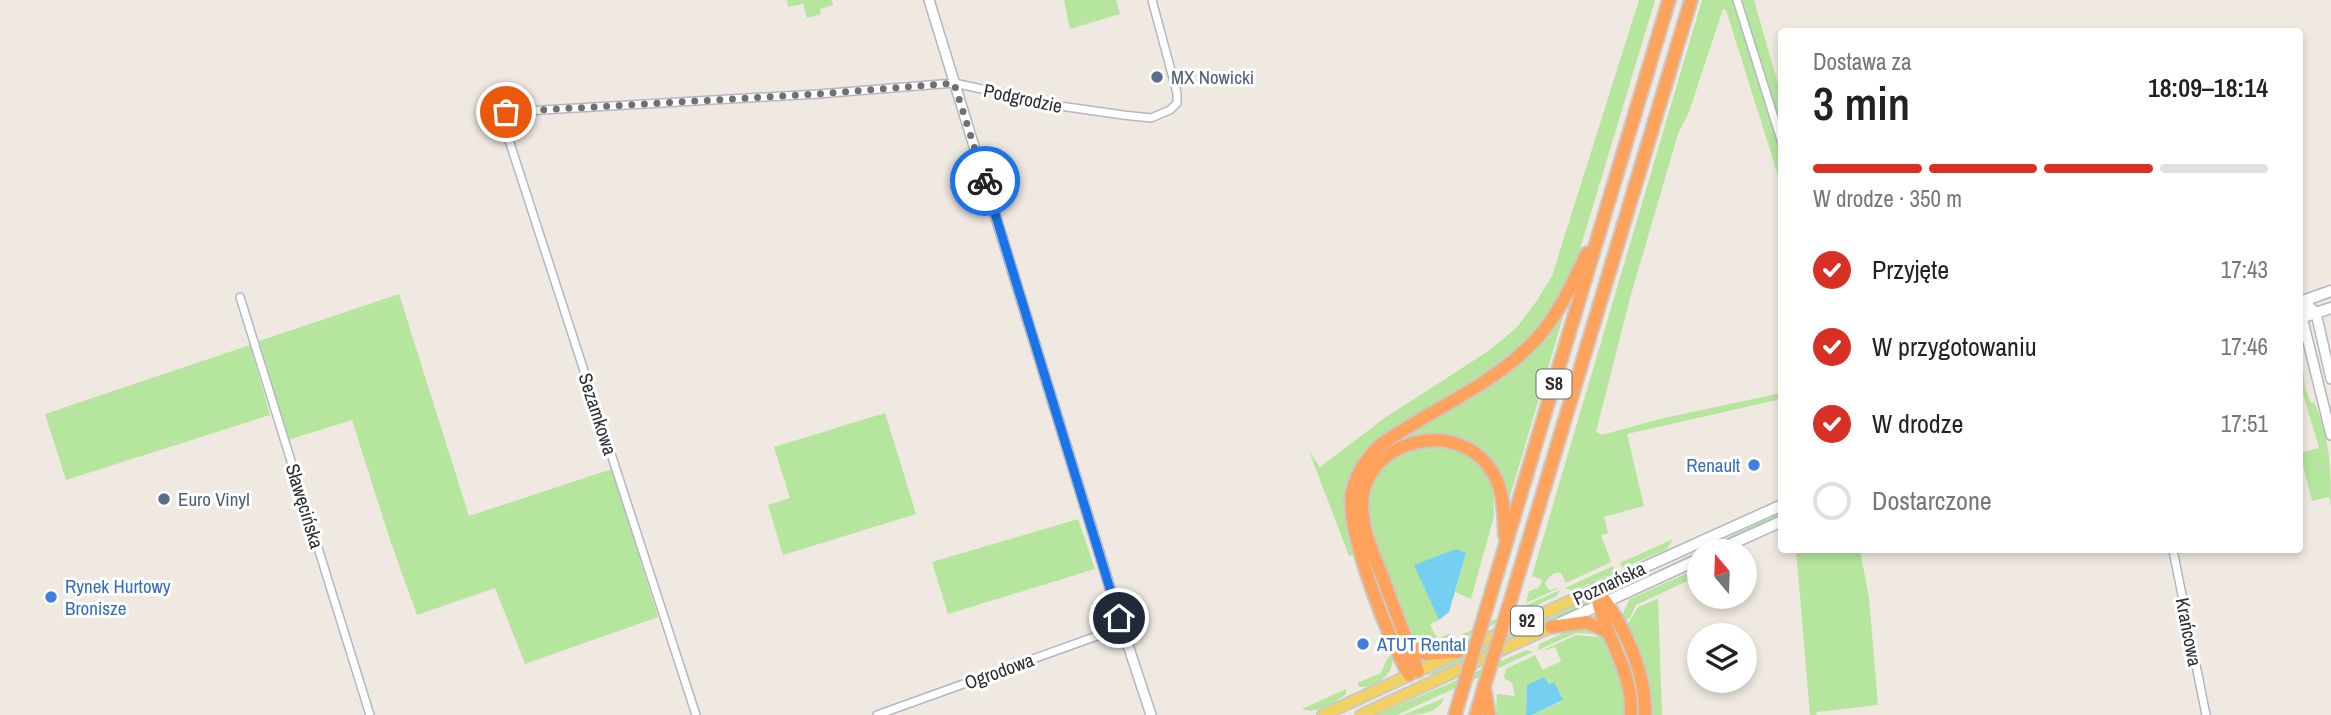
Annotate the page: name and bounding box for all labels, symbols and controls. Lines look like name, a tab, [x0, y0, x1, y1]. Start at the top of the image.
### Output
text: Dostawa za	[1813, 46, 1912, 77]
place label: MX Nowicki	[1171, 64, 1254, 90]
marker: MX Nowicki	[1149, 69, 1165, 85]
text: 18:09–18:14	[2148, 70, 2268, 105]
text: 3 min	[1813, 72, 1910, 134]
street label: Podgrodzie	[981, 77, 1065, 119]
pin	[476, 82, 536, 142]
icon: bag	[487, 93, 525, 131]
courier	[950, 146, 1020, 216]
icon: bike	[966, 162, 1004, 200]
text: W drodze · 350 m	[1813, 183, 1962, 214]
icon: check	[1813, 251, 1851, 289]
text: Przyjęte	[1872, 252, 1949, 287]
text: 17:43	[2221, 254, 2268, 285]
icon: check	[1813, 328, 1851, 366]
text: W przygotowaniu	[1872, 329, 2037, 364]
text: 17:46	[2221, 331, 2268, 362]
street label: Sezamkowa	[573, 370, 624, 459]
road number: S8	[1536, 370, 1572, 398]
icon: check	[1813, 405, 1851, 443]
text: W drodze	[1872, 406, 1963, 441]
text: 17:51	[2221, 408, 2268, 439]
place label: Renault	[1686, 452, 1741, 478]
marker: Renault	[1746, 457, 1762, 473]
street label: Sławęcińska	[280, 460, 330, 552]
text: Dostarczone	[1872, 483, 1992, 518]
place label: Euro Vinyl	[178, 486, 250, 512]
marker: Euro Vinyl	[156, 491, 172, 507]
north arrow	[1687, 539, 1757, 609]
map controls	[1687, 539, 1757, 693]
street label: Poznańska	[1569, 555, 1650, 611]
place label: Rynek Hurtowy Bronisze	[65, 573, 171, 621]
pin	[1089, 588, 1149, 648]
marker: Rynek Hurtowy Bronisze	[43, 589, 59, 605]
street label: Krańcowa	[2170, 596, 2208, 669]
icon: home	[1100, 599, 1138, 637]
road number: 92	[1511, 606, 1543, 636]
button: layers	[1687, 623, 1757, 693]
place label: ATUT Rental	[1376, 631, 1466, 657]
marker: ATUT Rental	[1355, 636, 1371, 652]
street label: Ogrodowa	[961, 646, 1038, 696]

